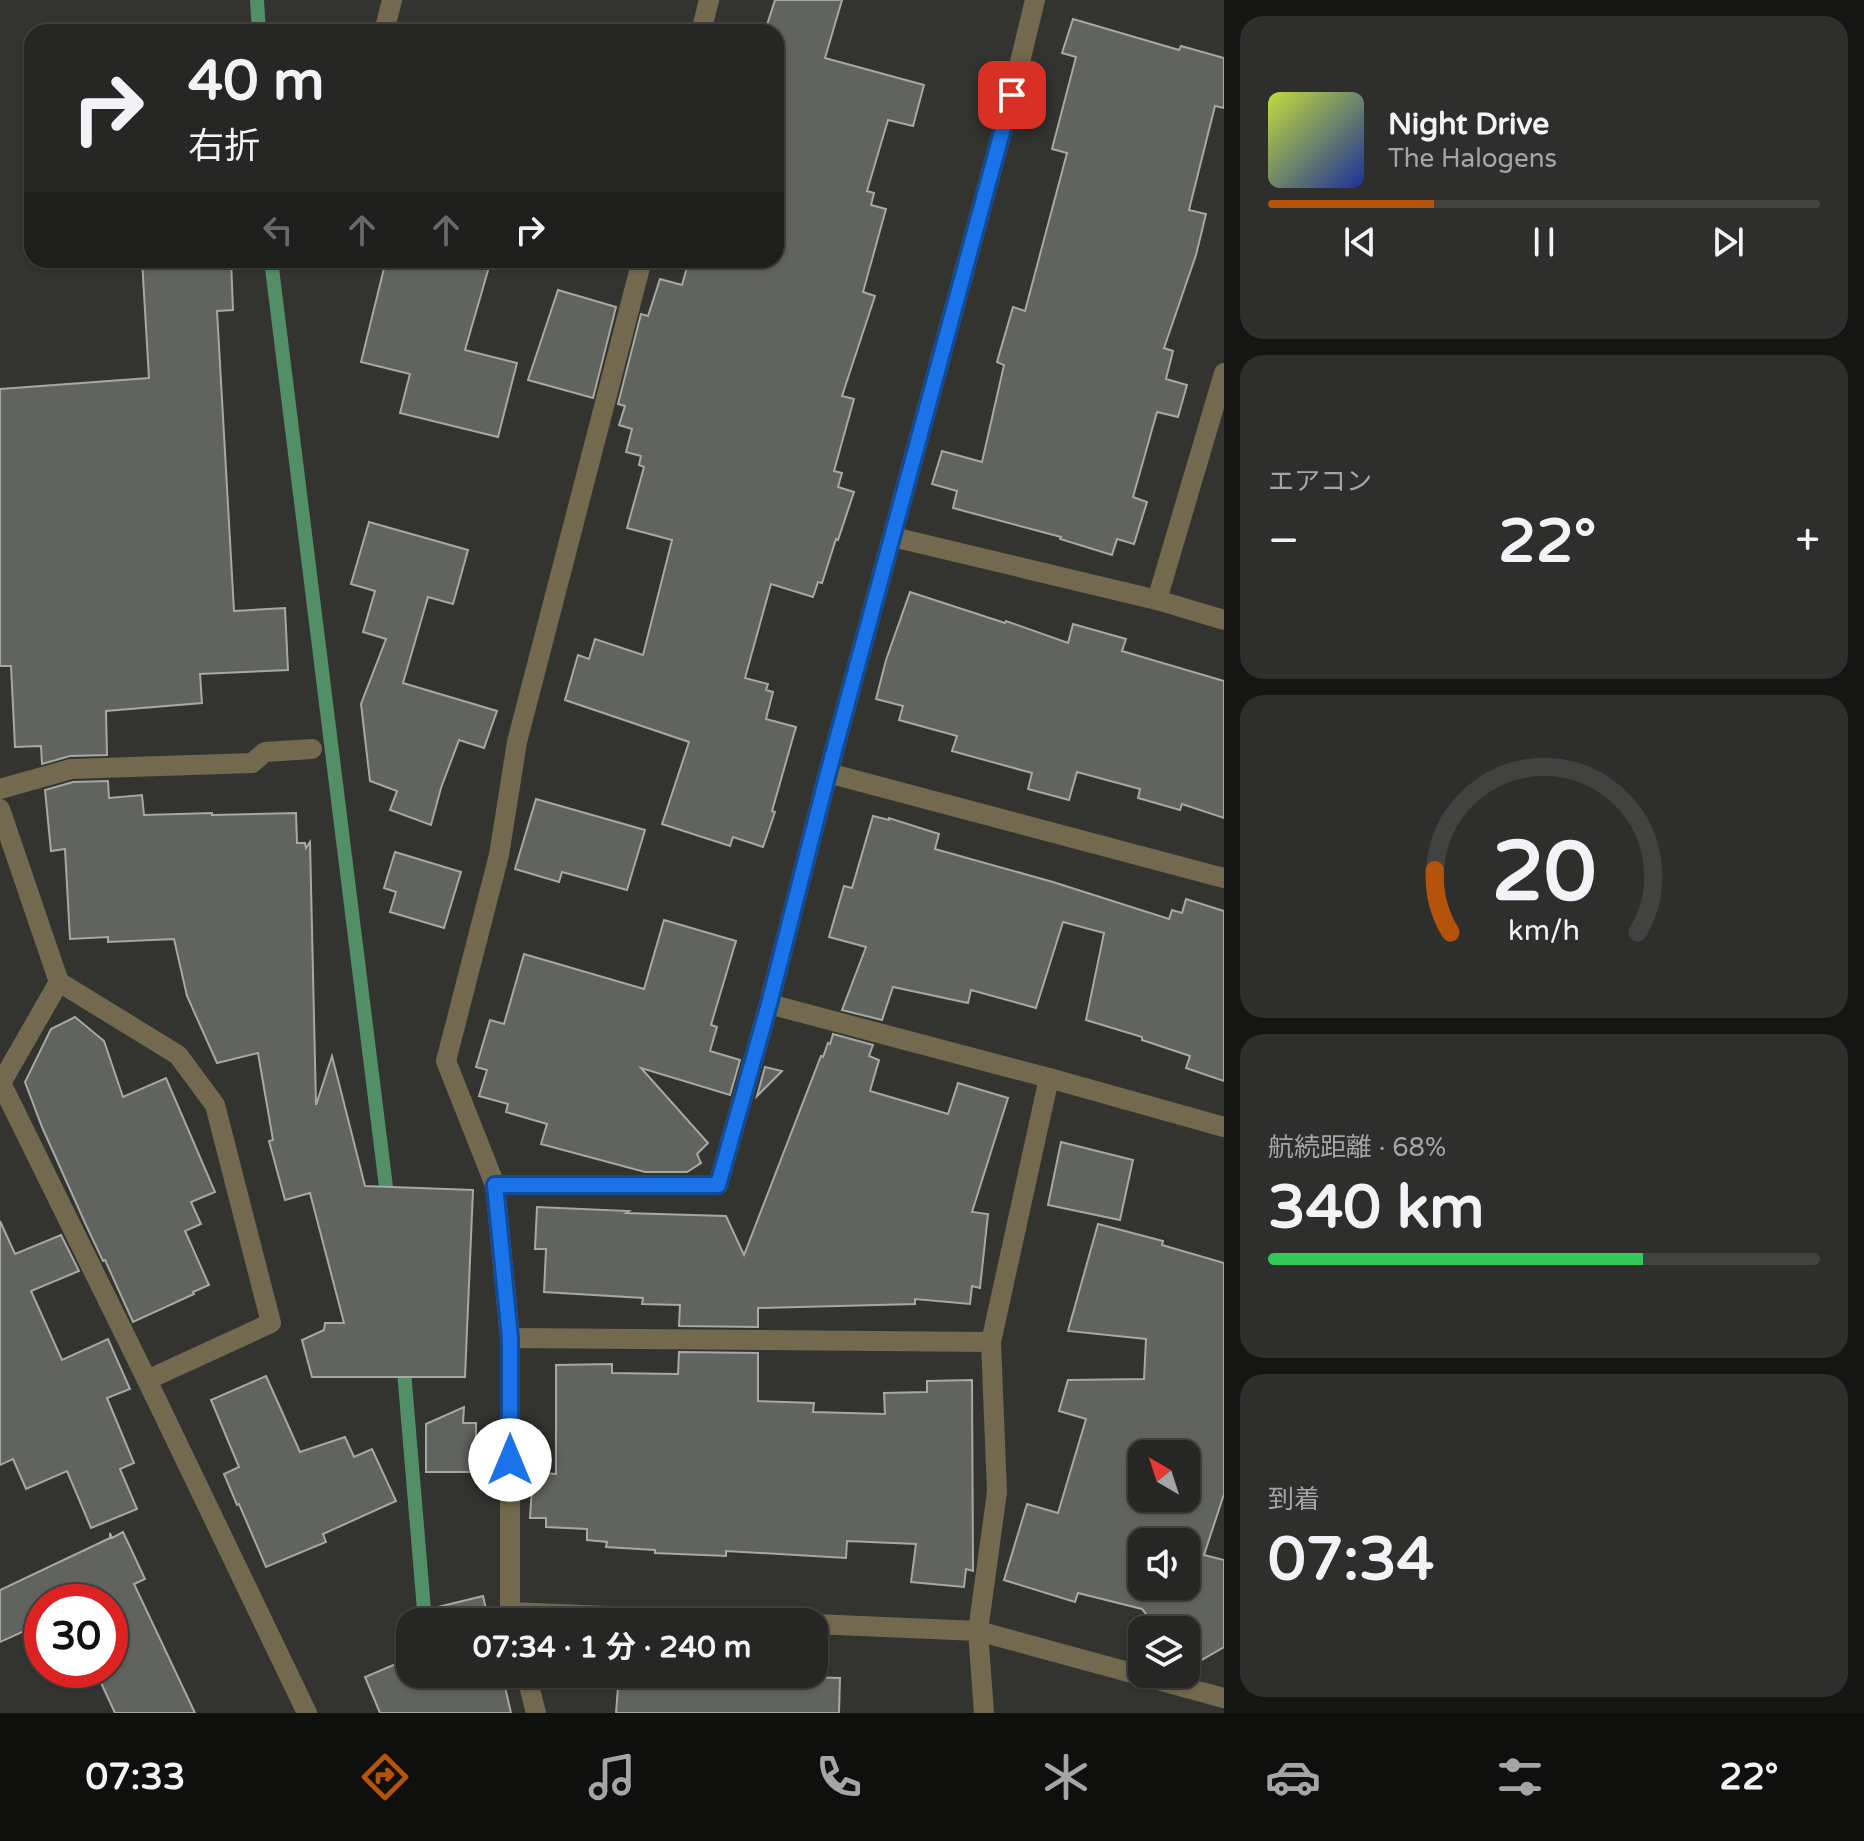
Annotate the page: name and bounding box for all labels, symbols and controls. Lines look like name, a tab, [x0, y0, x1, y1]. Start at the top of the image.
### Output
text: 40 m	[188, 48, 324, 115]
icon: right	[56, 56, 160, 160]
pin	[978, 61, 1046, 129]
icon: arrive	[990, 73, 1034, 117]
text: Night Drive	[1388, 106, 1549, 143]
text: 右折	[188, 125, 260, 168]
text: The Halogens	[1388, 143, 1557, 174]
icon: left	[256, 208, 300, 252]
icon: ahead	[340, 208, 384, 252]
icon: ahead	[424, 208, 468, 252]
icon: right	[508, 208, 552, 252]
icon: previous	[1338, 220, 1382, 264]
icon: pause	[1522, 220, 1566, 264]
icon: next	[1706, 220, 1750, 264]
text: エアコン	[1268, 466, 1372, 497]
text: 22°	[1498, 506, 1596, 578]
text: −	[1268, 515, 1299, 568]
text: +	[1795, 515, 1820, 568]
text: 20	[1492, 822, 1596, 922]
text: km/h	[1508, 914, 1580, 948]
text: 航続距離 · 68%	[1268, 1132, 1446, 1163]
text: 340 km	[1268, 1172, 1484, 1244]
position arrow	[468, 1418, 552, 1502]
north arrow	[1128, 1440, 1200, 1512]
map controls	[1128, 1440, 1200, 1688]
text: 到着	[1268, 1484, 1320, 1515]
text: 07:34	[1268, 1524, 1434, 1596]
button: sound	[1128, 1528, 1200, 1600]
speed limit sign: 30	[24, 1584, 128, 1688]
button: layers	[1128, 1616, 1200, 1688]
text: 07:34 · 1 分 · 240 m	[473, 1629, 751, 1666]
icon: directions	[357, 1749, 413, 1805]
icon: music	[584, 1749, 640, 1805]
icon: phone	[811, 1749, 867, 1805]
icon: climate	[1038, 1749, 1094, 1805]
icon: car	[1265, 1749, 1321, 1805]
icon: filters	[1492, 1749, 1548, 1805]
text: 07:33	[86, 1756, 185, 1799]
text: 22°	[1720, 1756, 1778, 1799]

